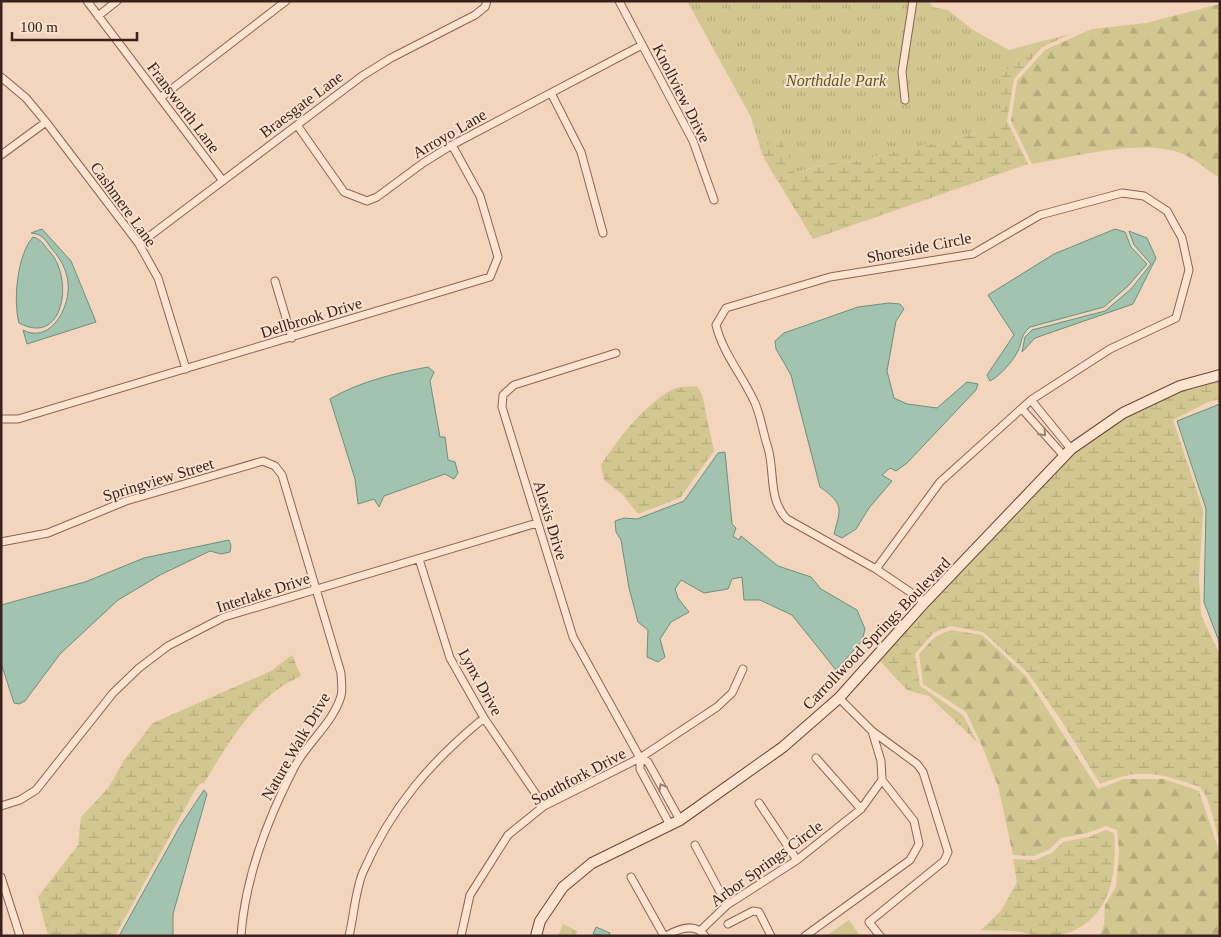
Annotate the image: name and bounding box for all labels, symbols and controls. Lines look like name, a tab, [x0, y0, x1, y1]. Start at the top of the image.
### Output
scale bar	[12, 10, 138, 42]
text: 100 m	[20, 19, 58, 35]
street label: Knollview Drive	[649, 41, 714, 145]
street label: Fransworth Lane	[144, 59, 223, 156]
street label: Braesgate Lane	[257, 68, 347, 142]
park label: Northdale Park	[785, 72, 887, 89]
street label: Arroyo Lane	[409, 106, 490, 162]
street label: Cashmere Lane	[87, 159, 160, 250]
street label: Shoreside Circle	[865, 229, 973, 266]
street label: Dellbrook Drive	[258, 294, 364, 341]
one-way arrow	[1037, 427, 1046, 436]
street label: Springview Street	[101, 454, 216, 505]
street label: Alexis Drive	[530, 478, 571, 562]
street label: Carrollwood Springs Boulevard	[799, 554, 954, 713]
street label: Interlake Drive	[214, 569, 312, 616]
street label: Lynx Drive	[454, 646, 506, 719]
street label: Nature Walk Drive	[258, 690, 333, 803]
street label: Southfork Drive	[528, 744, 628, 808]
one-way arrow	[658, 783, 668, 792]
street label: Arbor Springs Circle	[707, 817, 826, 911]

